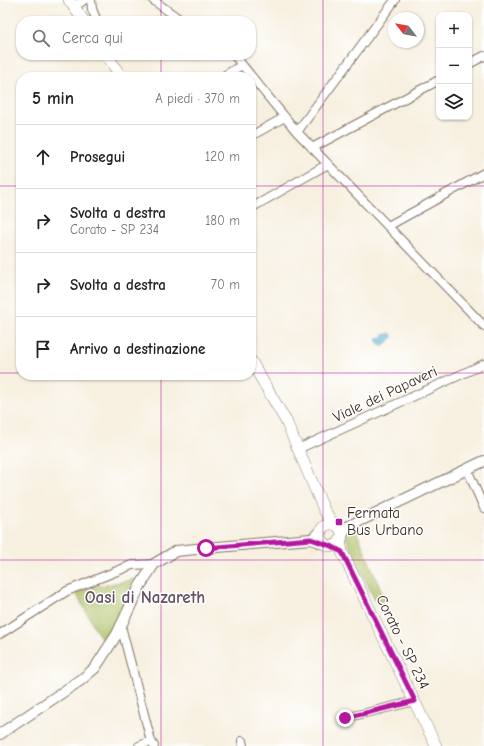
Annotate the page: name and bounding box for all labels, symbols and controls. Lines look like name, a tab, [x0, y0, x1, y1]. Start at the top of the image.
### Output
north arrow	[388, 12, 424, 48]
map controls	[436, 12, 472, 120]
button: +	[436, 12, 472, 48]
search box	[16, 16, 256, 60]
icon: search	[30, 27, 52, 49]
text: Cerca qui	[62, 29, 123, 47]
button: −	[436, 48, 472, 84]
button: layers	[436, 84, 472, 120]
text: 5 min	[32, 89, 74, 108]
text: A piedi · 370 m	[155, 91, 240, 106]
icon: ahead	[32, 146, 54, 168]
text: Prosegui	[70, 148, 125, 166]
text: 120 m	[205, 149, 240, 164]
text: Svolta a destra	[70, 204, 166, 222]
icon: right	[32, 210, 54, 232]
text: 180 m	[205, 213, 240, 228]
text: Corato - SP 234	[70, 222, 159, 237]
icon: right	[32, 274, 54, 296]
text: Svolta a destra	[70, 276, 166, 294]
text: 70 m	[211, 277, 240, 292]
icon: arrive	[32, 338, 54, 360]
text: Arrivo a destinazione	[70, 340, 205, 358]
street label: Viale dei Papaveri	[330, 362, 440, 426]
place label: Fermata Bus Urbano	[347, 504, 424, 539]
marker: Fermata Bus Urbano	[334, 517, 344, 527]
route start	[197, 539, 215, 557]
district label: Oasi di Nazareth	[85, 588, 205, 607]
street label: Corato - SP 234	[372, 592, 434, 692]
route end	[336, 709, 354, 727]

